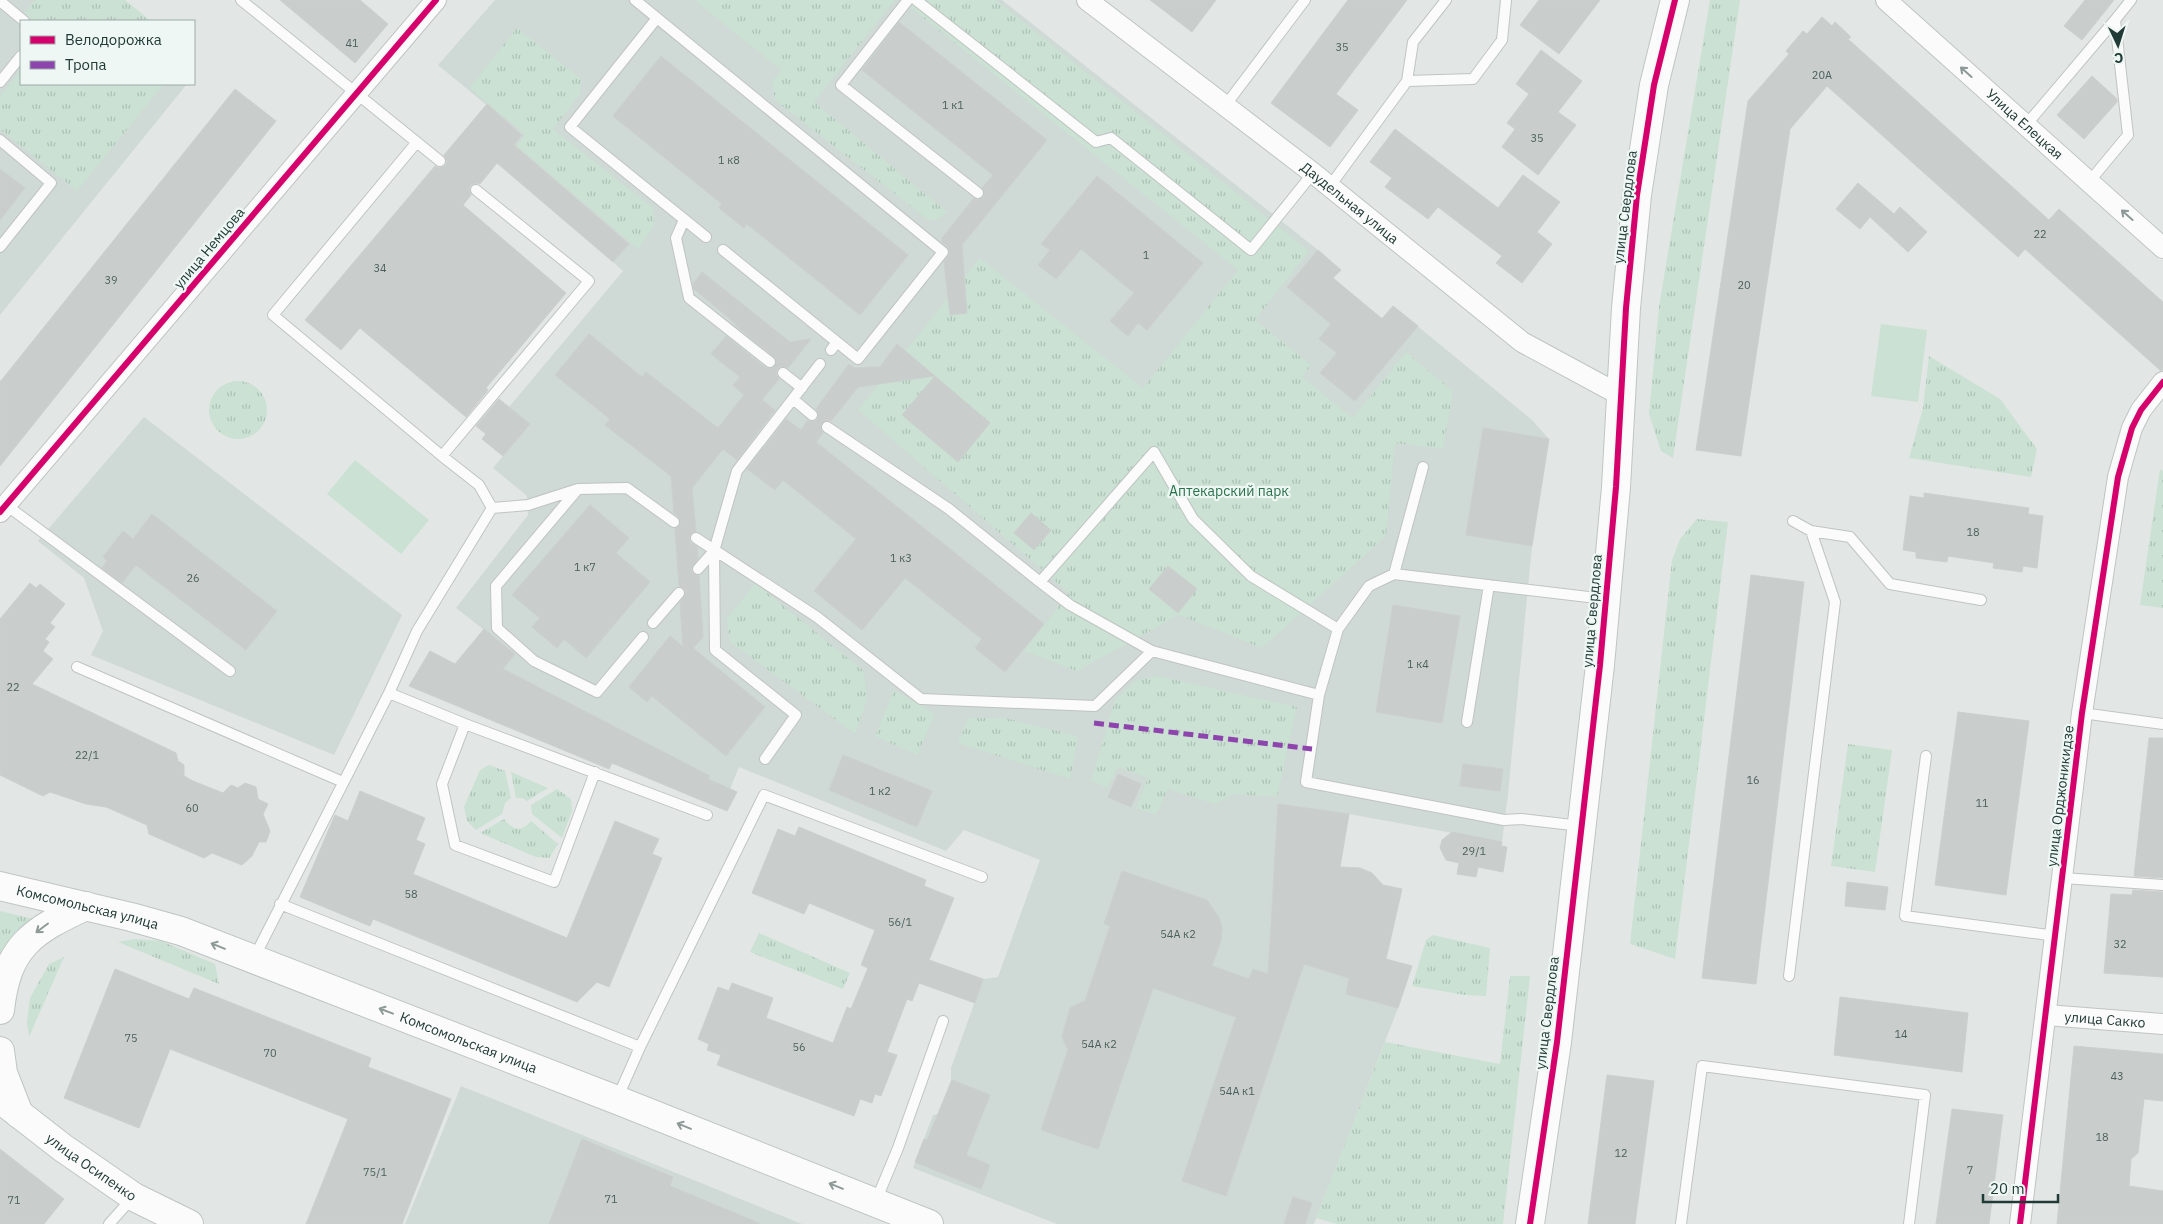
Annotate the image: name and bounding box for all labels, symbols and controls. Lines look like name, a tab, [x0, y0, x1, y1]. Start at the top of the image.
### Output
legend	[20, 20, 195, 85]
north arrow	[2093, 20, 2143, 70]
text: Велодорожка	[65, 30, 162, 49]
house number: 41	[345, 36, 359, 50]
house number: 35	[1335, 40, 1349, 54]
text: С	[2114, 49, 2124, 67]
text: Тропа	[65, 55, 107, 74]
one-way arrow	[1960, 66, 1973, 78]
house number: 20А	[1812, 68, 1832, 82]
street label: Улица Елецкая	[1982, 85, 2067, 163]
house number: 1 к1	[942, 98, 964, 112]
house number: 35	[1530, 131, 1544, 145]
street label: улица Свердлова	[1609, 149, 1641, 265]
house number: 1 к8	[718, 153, 740, 167]
street label: Даудельная улица	[1297, 158, 1403, 248]
street label: улица Немцова	[170, 203, 249, 292]
one-way arrow	[2120, 210, 2133, 221]
house number: 22	[2033, 227, 2047, 241]
house number: 1	[1143, 248, 1150, 262]
house number: 34	[373, 261, 387, 275]
house number: 39	[104, 273, 118, 287]
house number: 20	[1737, 278, 1751, 292]
park label: Аптекарский парк	[1169, 482, 1289, 500]
house number: 18	[1966, 525, 1980, 539]
house number: 1 к3	[890, 551, 912, 565]
street label: улица Свердлова	[1578, 553, 1606, 668]
house number: 1 к7	[574, 560, 596, 574]
house number: 26	[186, 571, 200, 585]
house number: 1 к4	[1407, 657, 1429, 671]
house number: 22	[6, 680, 20, 694]
street label: улица Орджоникидзе	[2042, 724, 2078, 868]
house number: 22/1	[75, 748, 99, 762]
house number: 16	[1746, 773, 1760, 787]
house number: 1 к2	[869, 784, 891, 798]
house number: 11	[1975, 796, 1989, 810]
house number: 60	[185, 801, 199, 815]
house number: 29/1	[1462, 844, 1486, 858]
street label: Комсомольская улица	[15, 881, 161, 933]
house number: 58	[404, 887, 418, 901]
house number: 56/1	[888, 915, 912, 929]
one-way arrow	[35, 923, 49, 933]
house number: 54А к2	[1160, 927, 1196, 941]
house number: 32	[2113, 937, 2127, 951]
one-way arrow	[211, 941, 226, 951]
street label: улица Свердлова	[1531, 955, 1563, 1071]
one-way arrow	[379, 1006, 394, 1015]
street label: улица Сакко	[2064, 1007, 2146, 1032]
street label: Комсомольская улица	[397, 1008, 540, 1077]
house number: 14	[1894, 1027, 1908, 1041]
house number: 75	[124, 1031, 138, 1045]
house number: 54А к2	[1081, 1037, 1117, 1051]
house number: 56	[792, 1040, 806, 1054]
house number: 70	[263, 1046, 277, 1060]
house number: 43	[2110, 1069, 2124, 1083]
house number: 54А к1	[1219, 1084, 1255, 1098]
one-way arrow	[677, 1121, 692, 1130]
street label: улица Осипенко	[42, 1129, 140, 1205]
house number: 18	[2095, 1130, 2109, 1144]
house number: 12	[1614, 1146, 1628, 1160]
house number: 7	[1967, 1163, 1973, 1177]
house number: 75/1	[363, 1165, 387, 1179]
scale bar	[1983, 1172, 2058, 1204]
text: 20 m	[1990, 1179, 2025, 1198]
one-way arrow	[828, 1181, 844, 1190]
house number: 71	[604, 1192, 618, 1206]
house number: 71	[7, 1193, 21, 1207]

